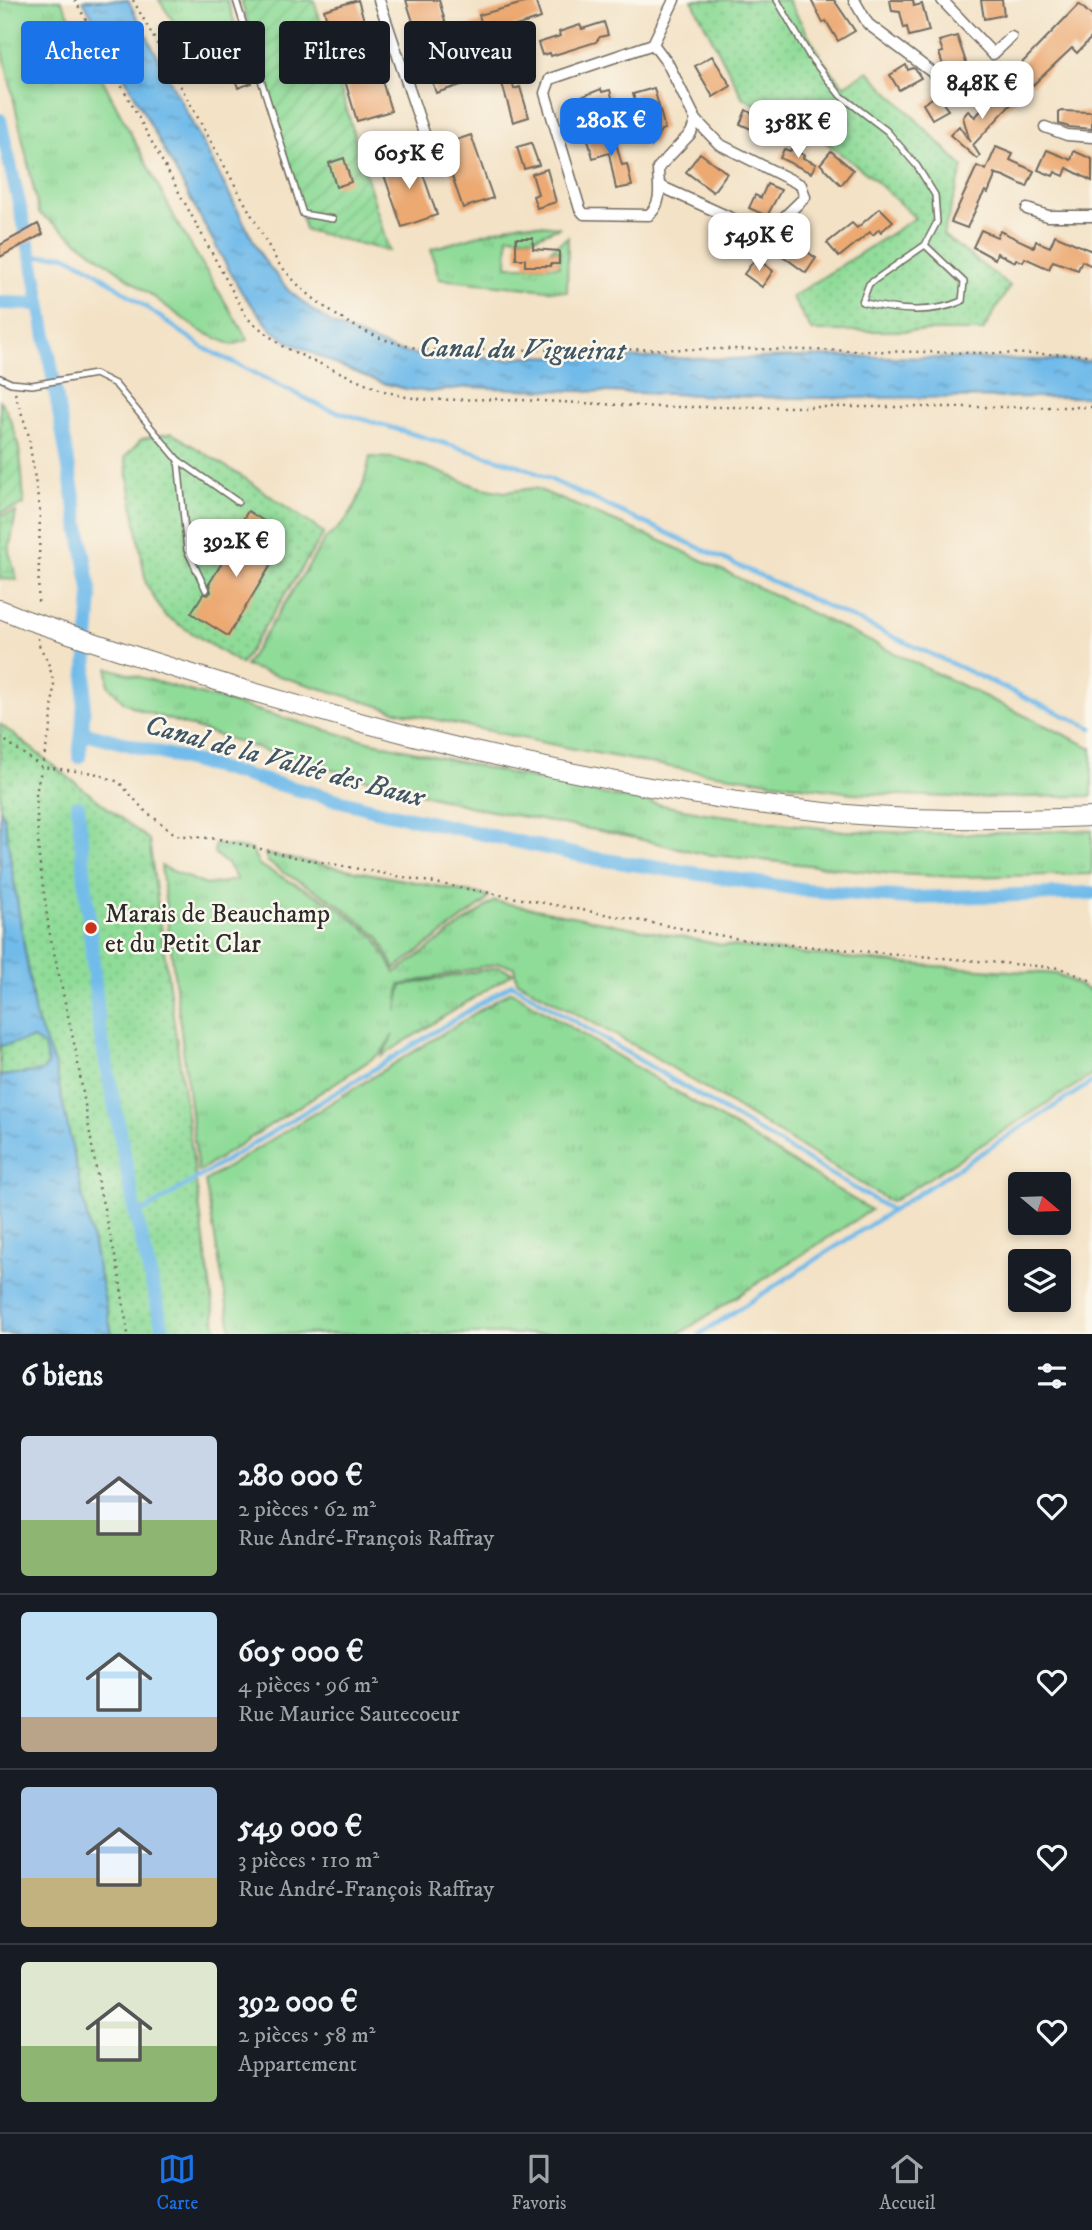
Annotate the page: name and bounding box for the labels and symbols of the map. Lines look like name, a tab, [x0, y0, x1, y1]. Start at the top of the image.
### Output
pin: 848K €	[925, 61, 1039, 121]
pin: 280K €	[554, 99, 668, 158]
pin: 358K €	[741, 100, 855, 160]
pin: 605K €	[352, 132, 466, 191]
pin: 549K €	[702, 214, 816, 273]
water label: Canal du Vigueirat	[419, 330, 628, 369]
pin: 392K €	[179, 520, 293, 579]
water label: Canal de la Vallée des Baux	[141, 707, 430, 816]
place label: Marais de Beauchamp et du Petit Clar	[105, 898, 330, 961]
marker: Marais de Beauchamp et du Petit Clar	[83, 920, 99, 936]
north arrow	[1008, 1172, 1071, 1236]

